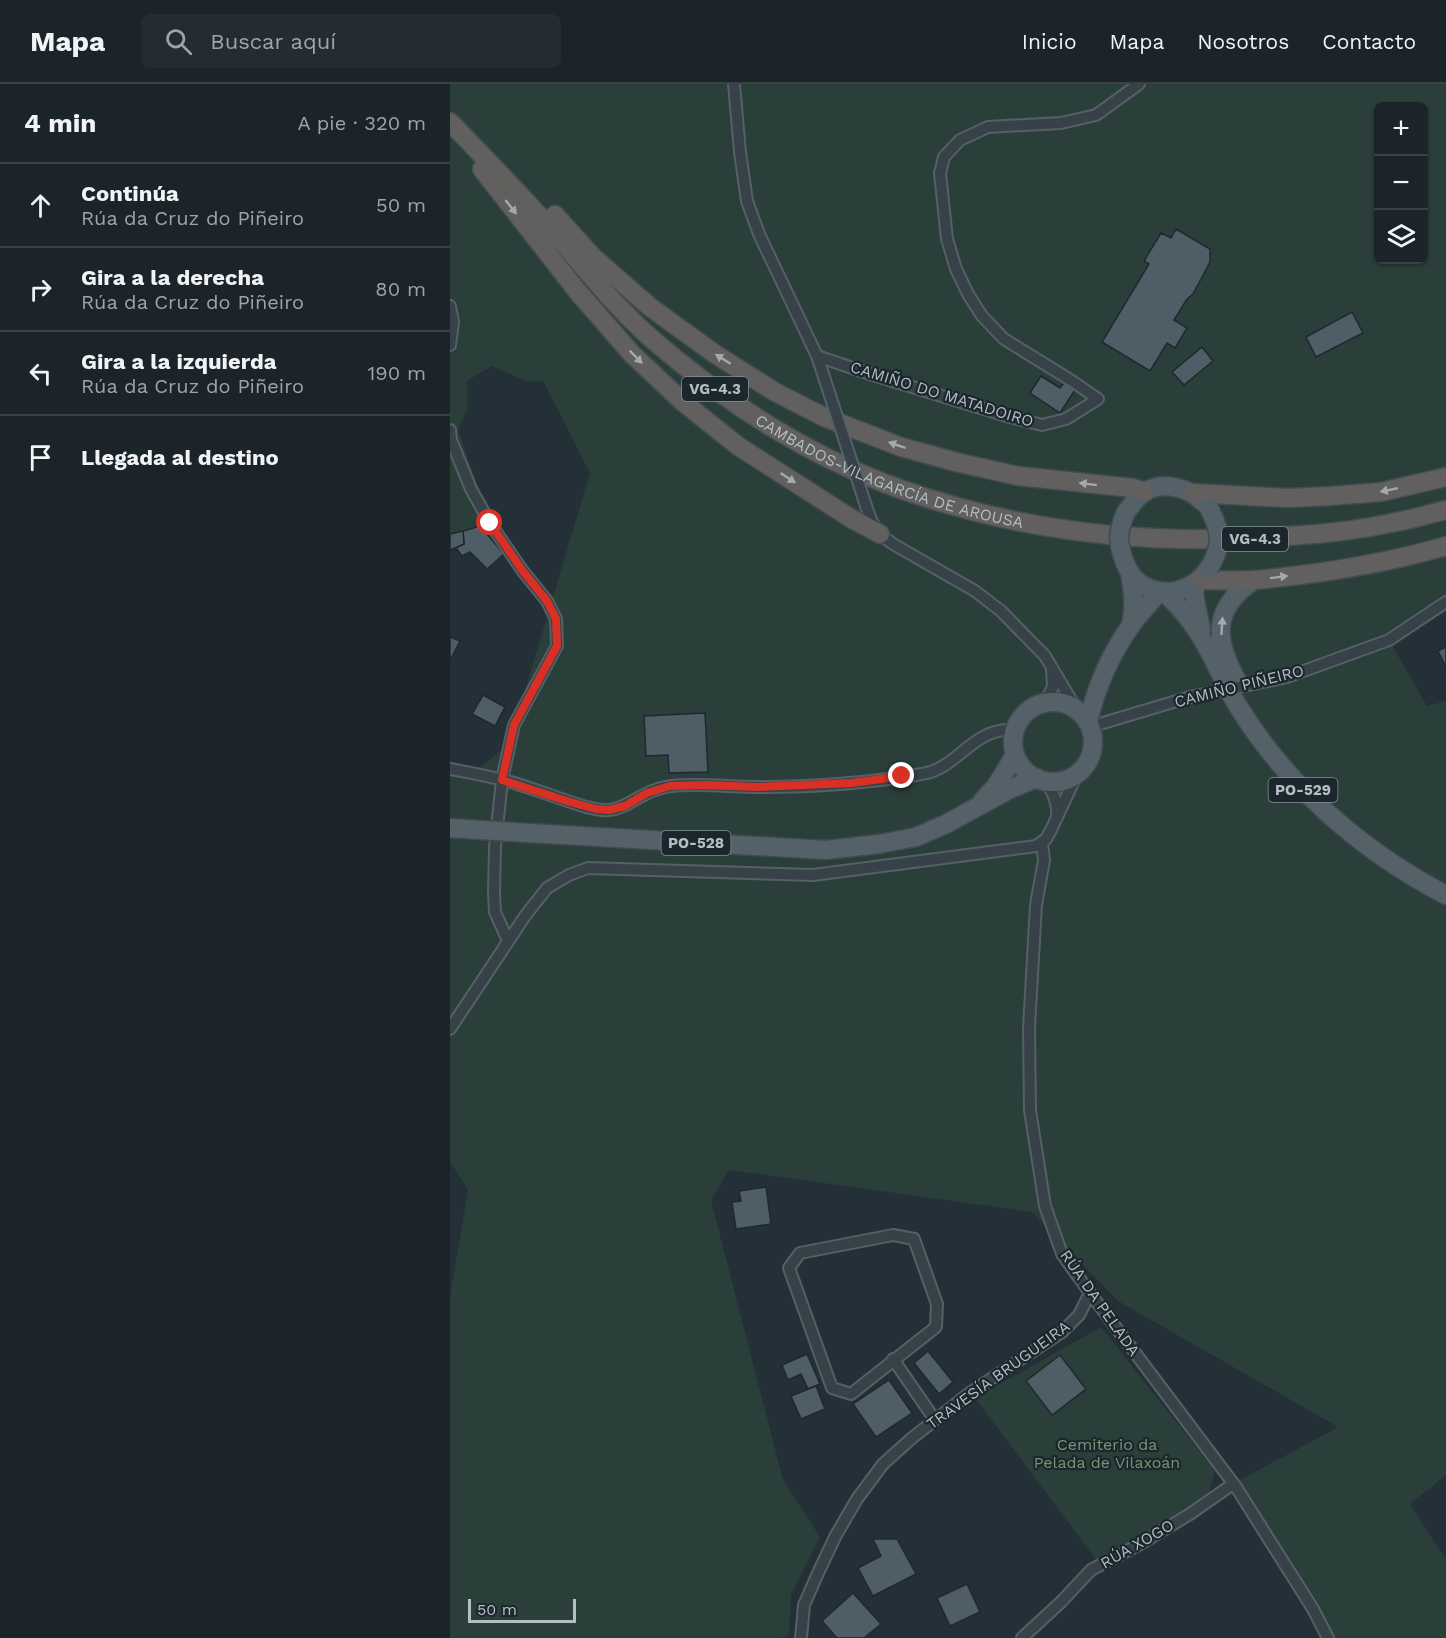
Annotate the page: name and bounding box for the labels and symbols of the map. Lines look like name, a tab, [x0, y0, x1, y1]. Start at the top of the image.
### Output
one-way arrow	[504, 199, 517, 215]
one-way arrow	[628, 349, 642, 363]
one-way arrow	[715, 354, 731, 365]
street label: CAMIÑO DO MATADOIRO	[848, 357, 1036, 431]
road number: VG-4.3	[682, 377, 748, 401]
street label: CAMBADOS-VILAGARCÍA DE AROUSA	[752, 410, 1026, 532]
one-way arrow	[888, 439, 906, 449]
one-way arrow	[779, 472, 795, 484]
one-way arrow	[1078, 479, 1097, 489]
one-way arrow	[1379, 486, 1398, 495]
route start	[476, 509, 502, 535]
road number: VG-4.3	[1222, 527, 1288, 551]
one-way arrow	[1270, 572, 1289, 581]
one-way arrow	[1217, 617, 1226, 636]
street label: CAMIÑO PIÑEIRO	[1172, 661, 1306, 711]
route end	[888, 762, 914, 788]
road number: PO-529	[1268, 778, 1338, 802]
road number: PO-528	[662, 831, 730, 855]
street label: RÚA DA PELADA	[1056, 1246, 1144, 1360]
street label: TRAVESÍA BRUGUEIRA	[923, 1316, 1074, 1433]
park label: Cemiterio da Pelada de Vilaxoán	[1034, 1435, 1180, 1472]
street label: RÚA XOGO	[1097, 1515, 1177, 1573]
scale bar	[468, 1596, 576, 1624]

